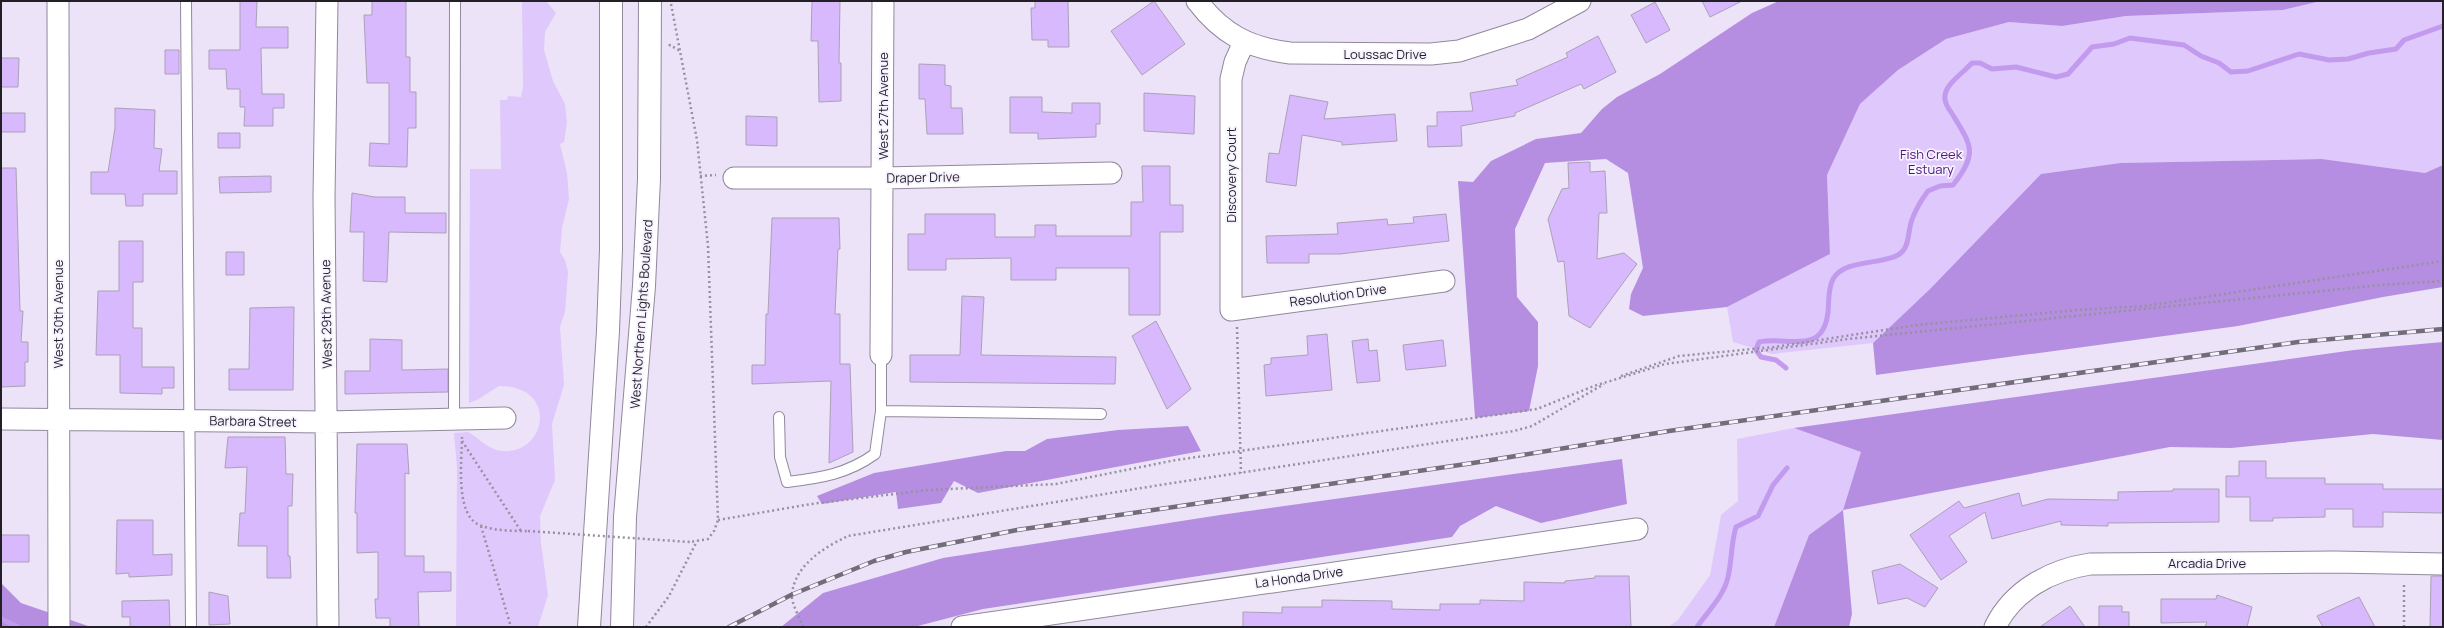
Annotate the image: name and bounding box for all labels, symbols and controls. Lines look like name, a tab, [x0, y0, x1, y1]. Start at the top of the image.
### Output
street label: Loussac Drive	[1343, 45, 1427, 63]
street label: West 27th Avenue	[874, 52, 892, 160]
street label: Discovery Court	[1222, 127, 1240, 223]
park label: Fish Creek Estuary	[1900, 145, 1963, 178]
street label: Draper Drive	[886, 167, 960, 187]
street label: West Northern Lights Boulevard	[625, 219, 657, 409]
street label: West 30th Avenue	[49, 259, 67, 368]
street label: West 29th Avenue	[316, 259, 336, 369]
street label: Resolution Drive	[1288, 279, 1388, 311]
street label: Barbara Street	[209, 411, 297, 431]
street label: Arcadia Drive	[2168, 554, 2246, 572]
street label: La Honda Drive	[1254, 562, 1345, 592]

